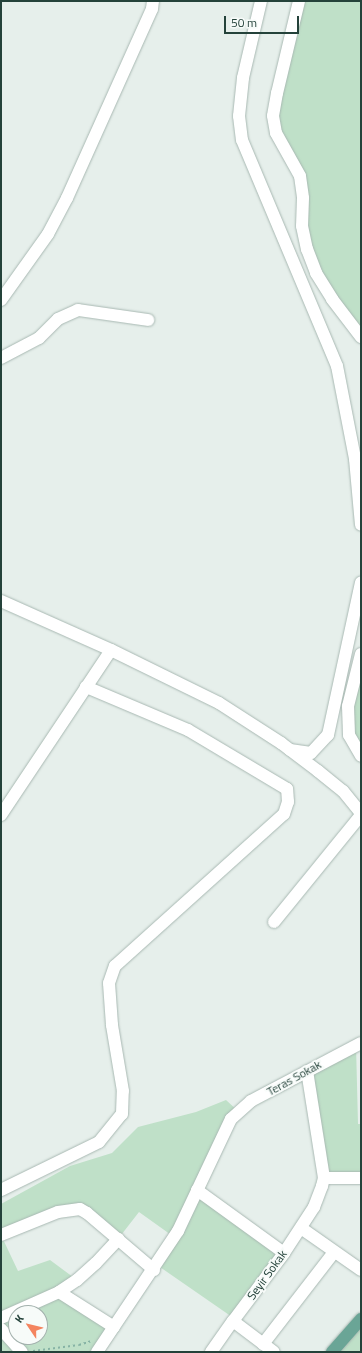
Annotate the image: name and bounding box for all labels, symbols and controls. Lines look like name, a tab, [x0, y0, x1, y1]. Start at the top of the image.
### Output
scale bar	[226, 8, 301, 34]
text: 50 m	[231, 13, 257, 32]
street label: Teras Sokak	[264, 1057, 324, 1099]
street label: Seyir Sokak	[244, 1247, 290, 1303]
north arrow	[8, 1305, 48, 1345]
text: K	[11, 1311, 27, 1326]

